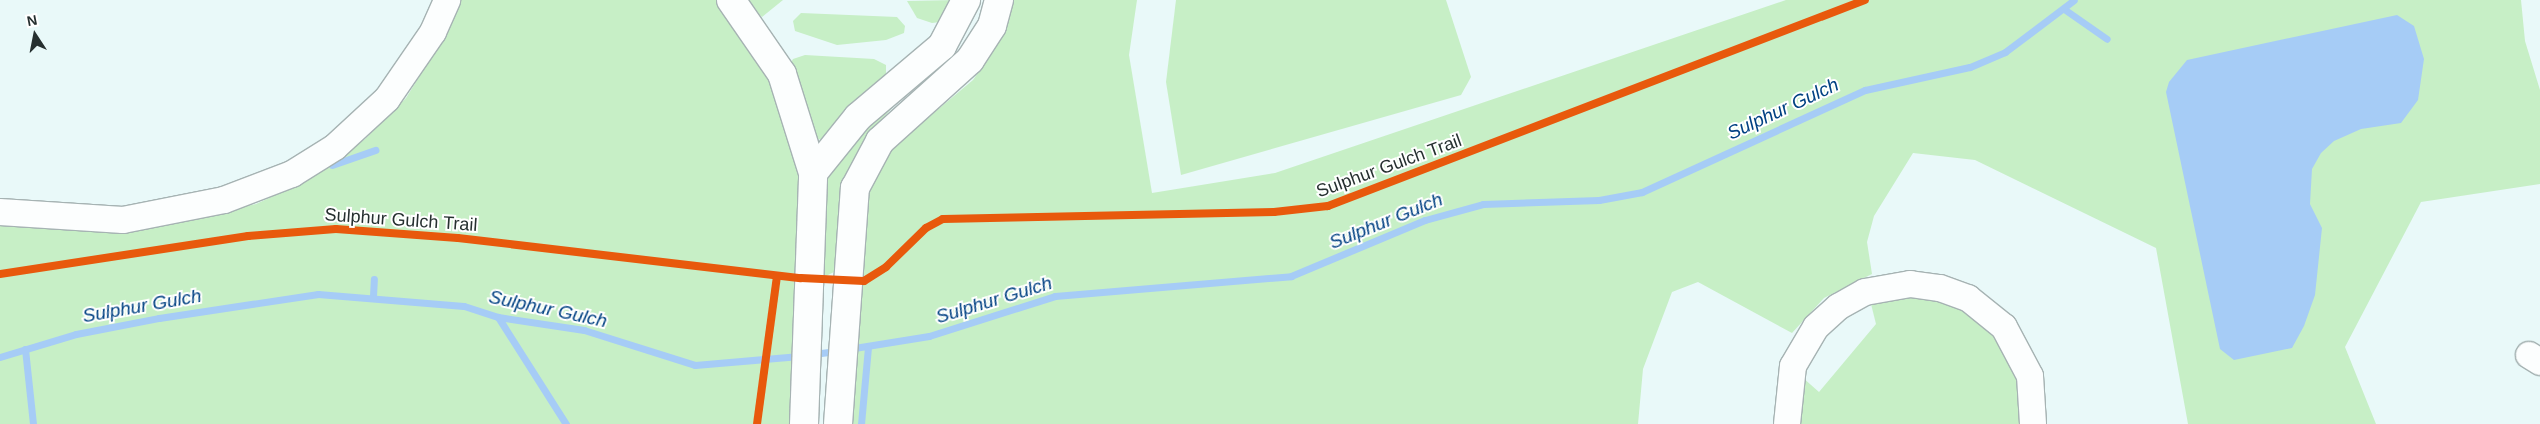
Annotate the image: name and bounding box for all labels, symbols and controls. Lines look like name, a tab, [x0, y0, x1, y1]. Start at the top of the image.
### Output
north arrow	[10, 10, 60, 60]
text: N	[26, 11, 39, 29]
water label: Sulphur Gulch	[1724, 73, 1842, 145]
street label: Sulphur Gulch Trail	[1313, 130, 1465, 202]
water label: Sulphur Gulch	[1326, 188, 1446, 254]
street label: Sulphur Gulch Trail	[324, 204, 478, 236]
water label: Sulphur Gulch	[933, 271, 1055, 329]
water label: Sulphur Gulch	[81, 284, 203, 328]
water label: Sulphur Gulch	[487, 285, 609, 333]

